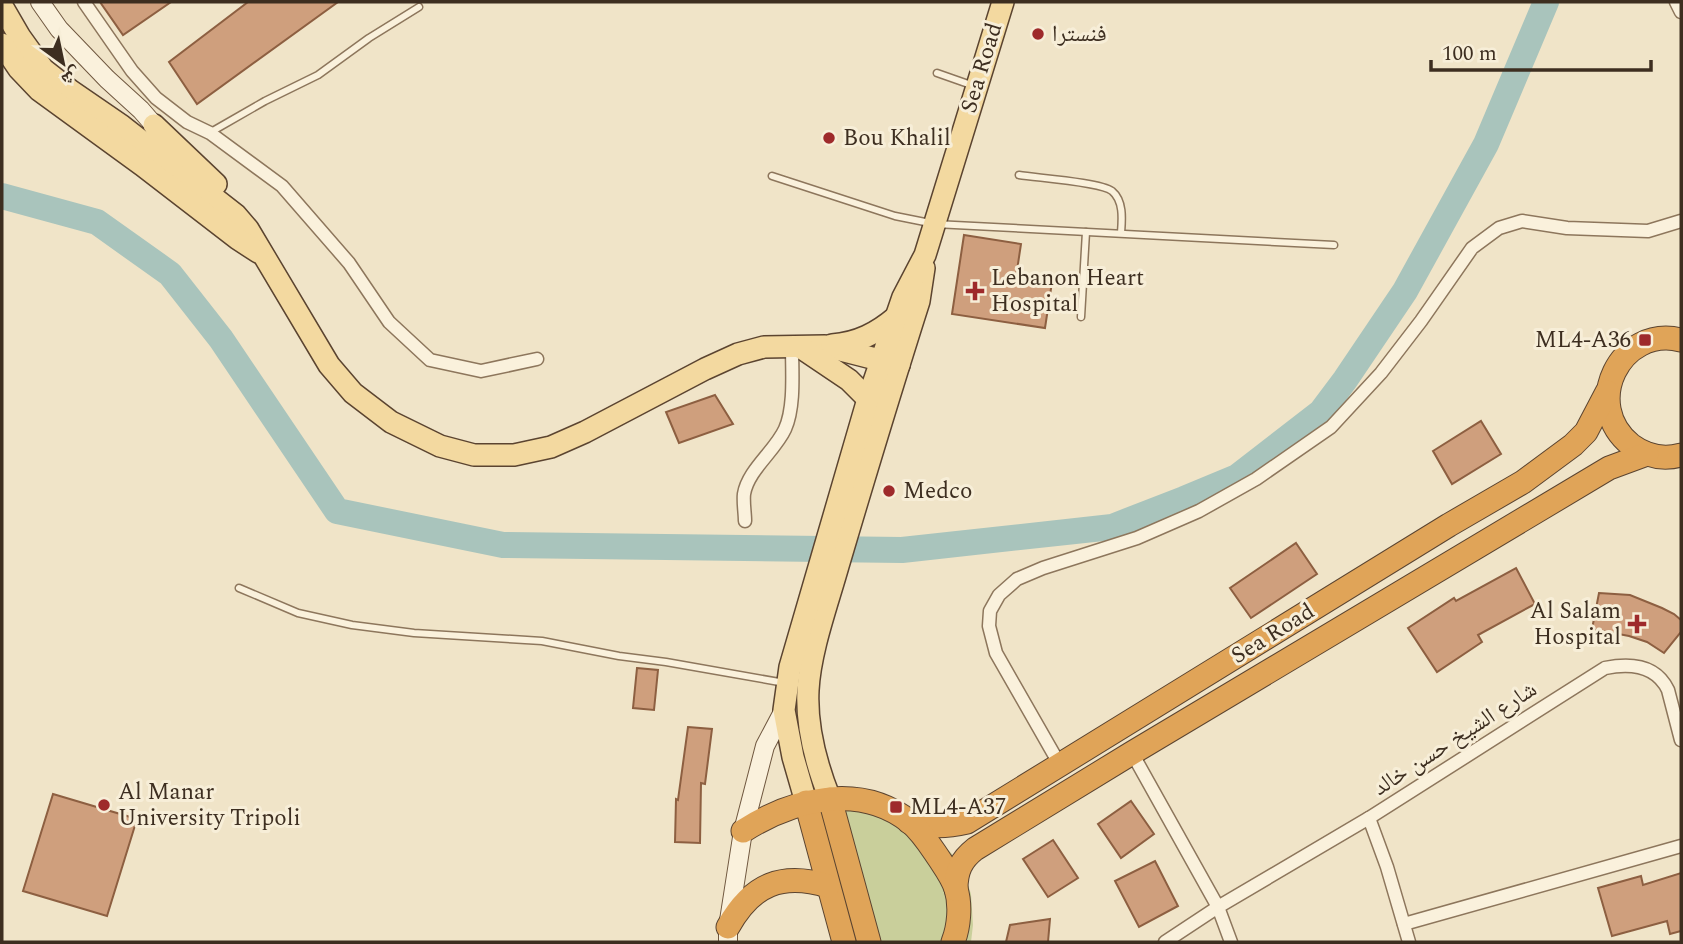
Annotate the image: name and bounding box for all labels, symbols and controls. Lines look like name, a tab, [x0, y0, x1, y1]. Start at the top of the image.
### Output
place label: فنسترا	[1052, 17, 1107, 52]
street label: Sea Road	[952, 18, 1012, 117]
marker: فنسترا	[1030, 26, 1046, 42]
north arrow	[28, 28, 98, 98]
scale bar	[1431, 28, 1652, 72]
text: 100 m	[1442, 38, 1497, 70]
text: ش	[55, 58, 88, 94]
place label: Bou Khalil	[843, 121, 951, 156]
marker: Bou Khalil	[821, 130, 837, 146]
place label: Lebanon Heart Hospital	[991, 261, 1144, 322]
marker: Lebanon Heart Hospital	[965, 281, 985, 301]
place label: ML4-A36	[1535, 323, 1631, 358]
marker: ML4-A36	[1637, 332, 1653, 348]
place label: Medco	[903, 474, 972, 509]
marker: Medco	[881, 483, 897, 499]
place label: Al Salam Hospital	[1530, 594, 1621, 655]
street label: Sea Road	[1224, 595, 1322, 673]
marker: Al Salam Hospital	[1627, 614, 1647, 634]
street label: شارع الشيخ حسن خالد	[1366, 673, 1544, 805]
place label: Al Manar University Tripoli	[118, 775, 301, 836]
place label: ML4-A37	[910, 790, 1006, 825]
marker: Al Manar University Tripoli	[96, 797, 112, 813]
marker: ML4-A37	[888, 799, 904, 815]

